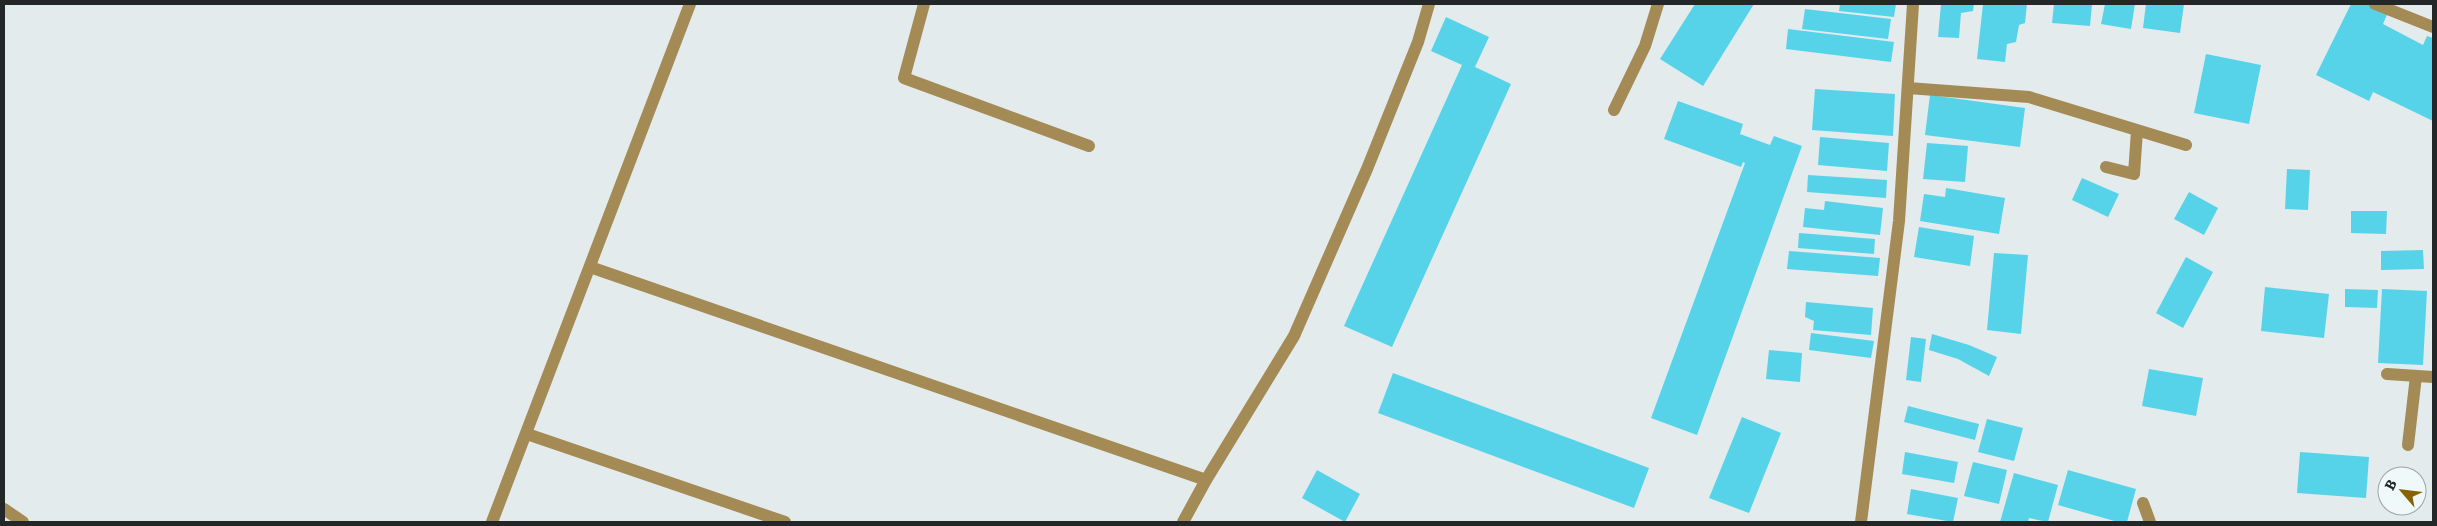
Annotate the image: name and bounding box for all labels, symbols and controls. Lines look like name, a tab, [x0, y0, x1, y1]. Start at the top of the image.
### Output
north arrow	[2377, 466, 2427, 516]
text: B	[2379, 475, 2401, 493]

